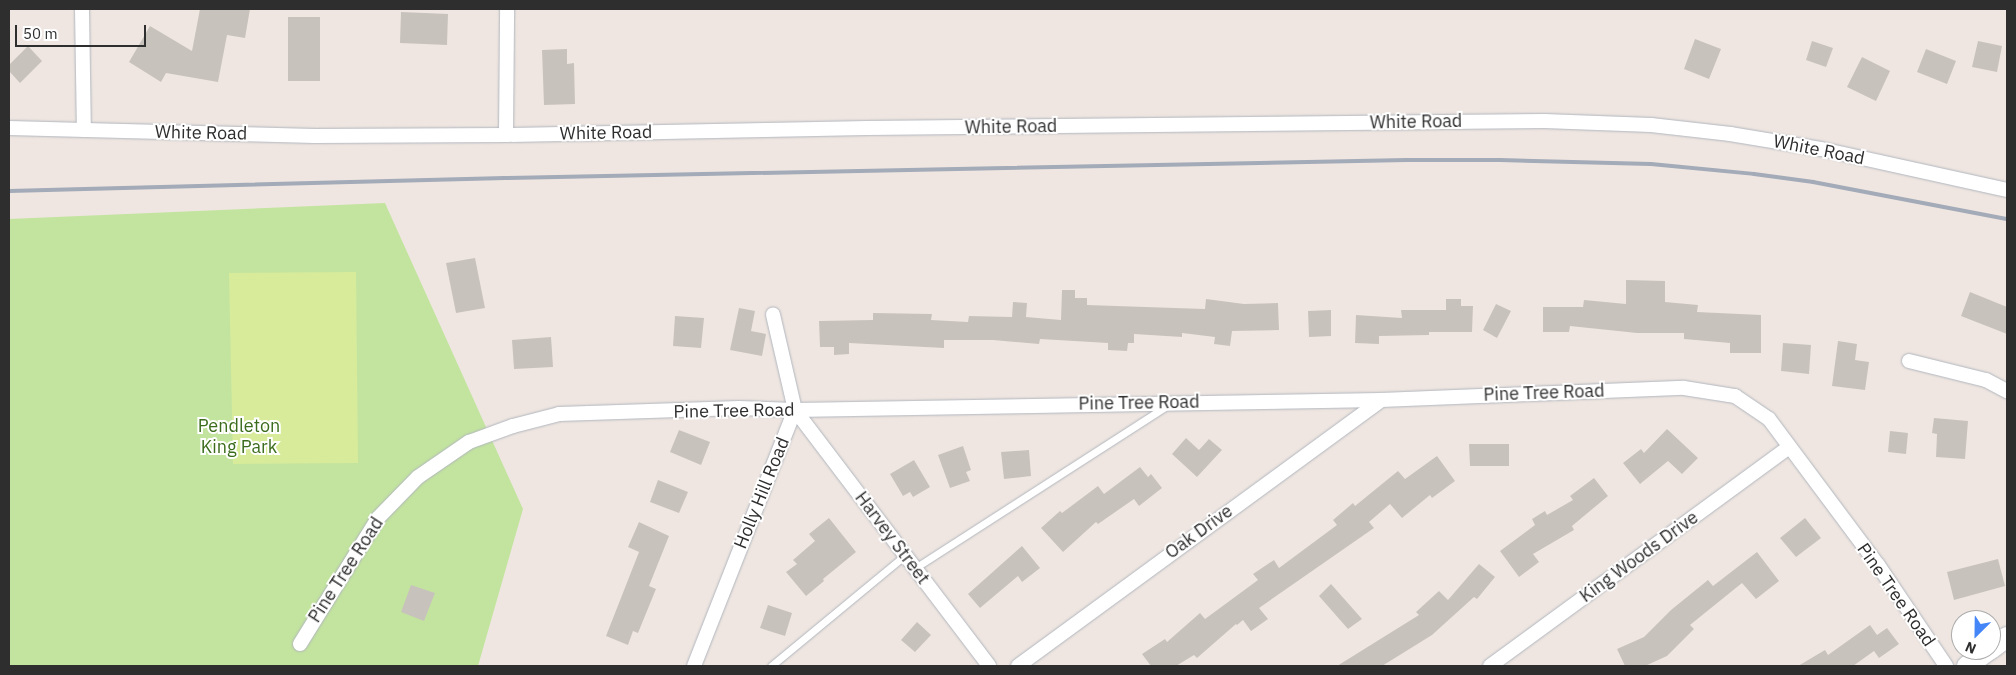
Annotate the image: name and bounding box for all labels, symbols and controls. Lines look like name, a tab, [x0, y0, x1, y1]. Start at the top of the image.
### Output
scale bar	[18, 15, 149, 47]
text: 50 m	[23, 24, 58, 43]
street label: White Road	[1370, 110, 1462, 134]
street label: White Road	[965, 115, 1057, 139]
street label: White Road	[155, 121, 247, 145]
street label: White Road	[560, 121, 652, 145]
street label: White Road	[1772, 131, 1866, 169]
street label: Pine Tree Road	[1483, 380, 1605, 406]
street label: Pine Tree Road	[1078, 391, 1200, 415]
street label: Pine Tree Road	[673, 399, 795, 423]
park label: Pendleton King Park	[198, 416, 280, 458]
street label: Holly Hill Road	[730, 434, 794, 552]
street label: Harvey Street	[850, 487, 934, 589]
street label: Oak Drive	[1161, 500, 1237, 564]
street label: King Woods Drive	[1576, 507, 1702, 607]
street label: Pine Tree Road	[304, 513, 388, 627]
street label: Pine Tree Road	[1852, 539, 1940, 651]
north arrow	[1951, 610, 2001, 660]
text: N	[1962, 638, 1979, 658]

